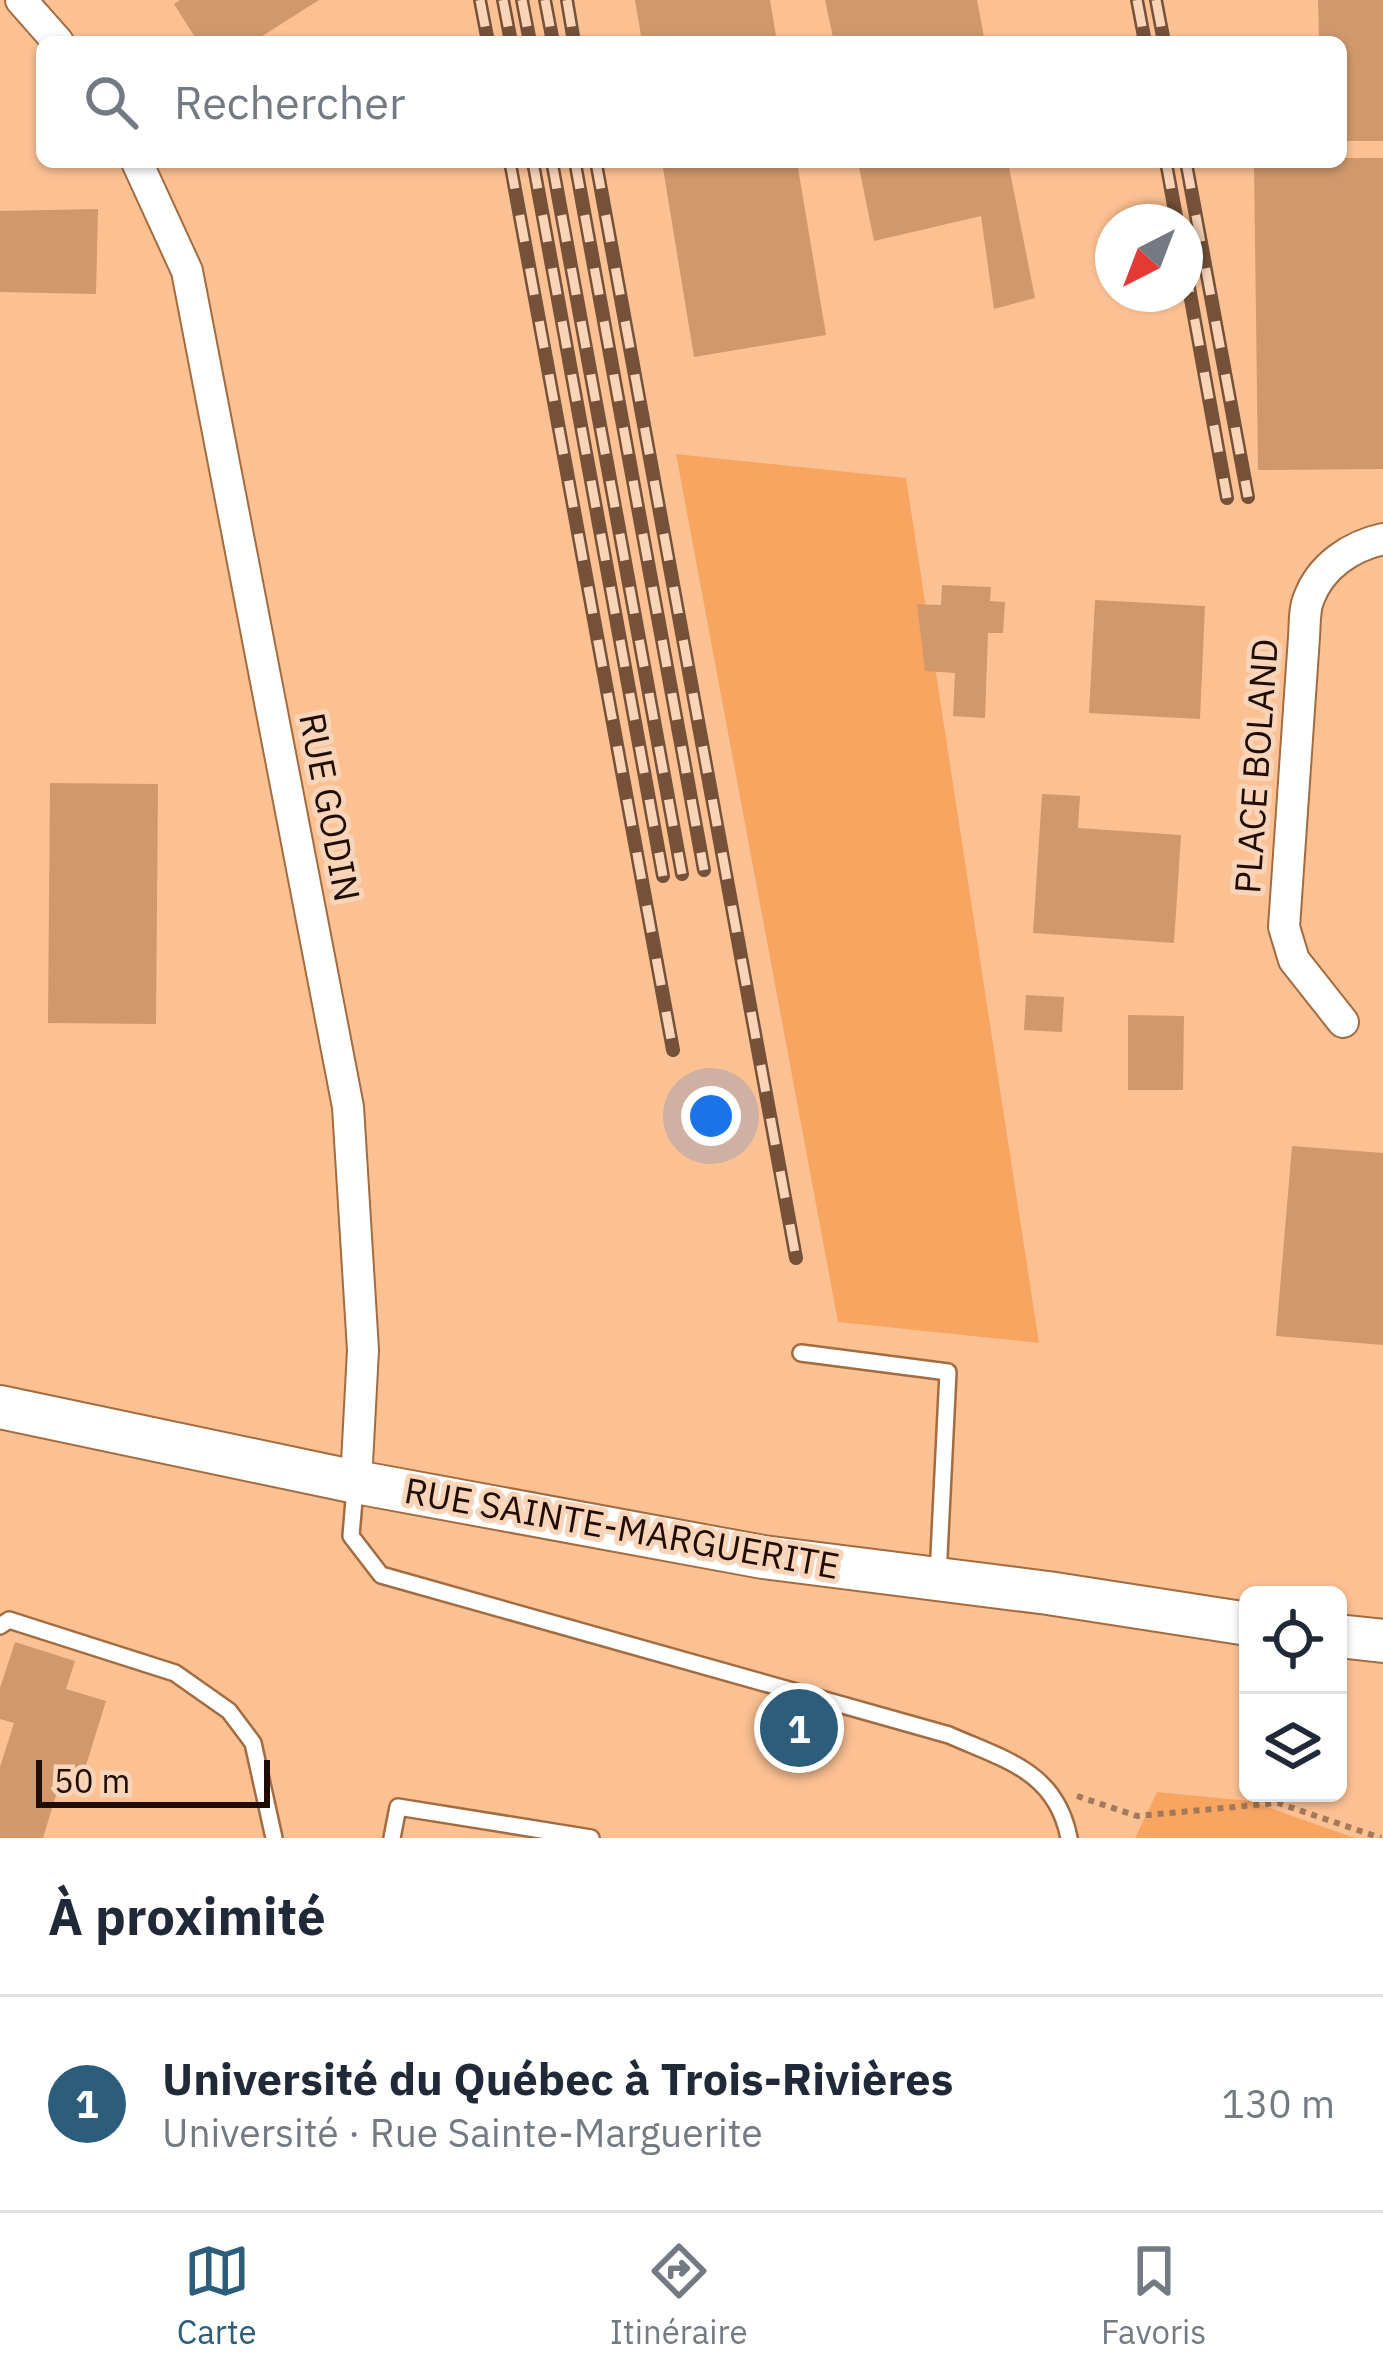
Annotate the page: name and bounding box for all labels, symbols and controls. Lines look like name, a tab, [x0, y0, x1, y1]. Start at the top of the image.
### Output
search box	[36, 36, 1347, 168]
icon: search	[78, 69, 144, 135]
text: Rechercher	[174, 73, 405, 131]
north arrow	[1095, 204, 1203, 312]
street label: PLACE BOLAND	[1223, 637, 1288, 895]
street label: RUE GODIN	[289, 709, 372, 905]
your location	[681, 1086, 741, 1146]
street label: RUE SAINTE-MARGUERITE	[401, 1466, 843, 1589]
map controls	[1239, 1586, 1347, 1802]
button: locate	[1239, 1586, 1347, 1694]
pin: 1	[760, 1683, 838, 1773]
button: layers	[1239, 1694, 1347, 1802]
scale bar	[36, 1754, 270, 1807]
text: 50 m	[54, 1759, 130, 1802]
text: À proximité	[48, 1883, 326, 1949]
text: Université du Québec à Trois-Rivières	[162, 2049, 953, 2107]
text: 1	[75, 2078, 99, 2129]
text: 130 m	[1222, 2078, 1335, 2129]
text: Université · Rue Sainte-Marguerite	[162, 2107, 763, 2158]
tab: Carte	[177, 2238, 257, 2353]
tab: Itinéraire	[610, 2238, 748, 2353]
tab: Favoris	[1101, 2238, 1206, 2353]

